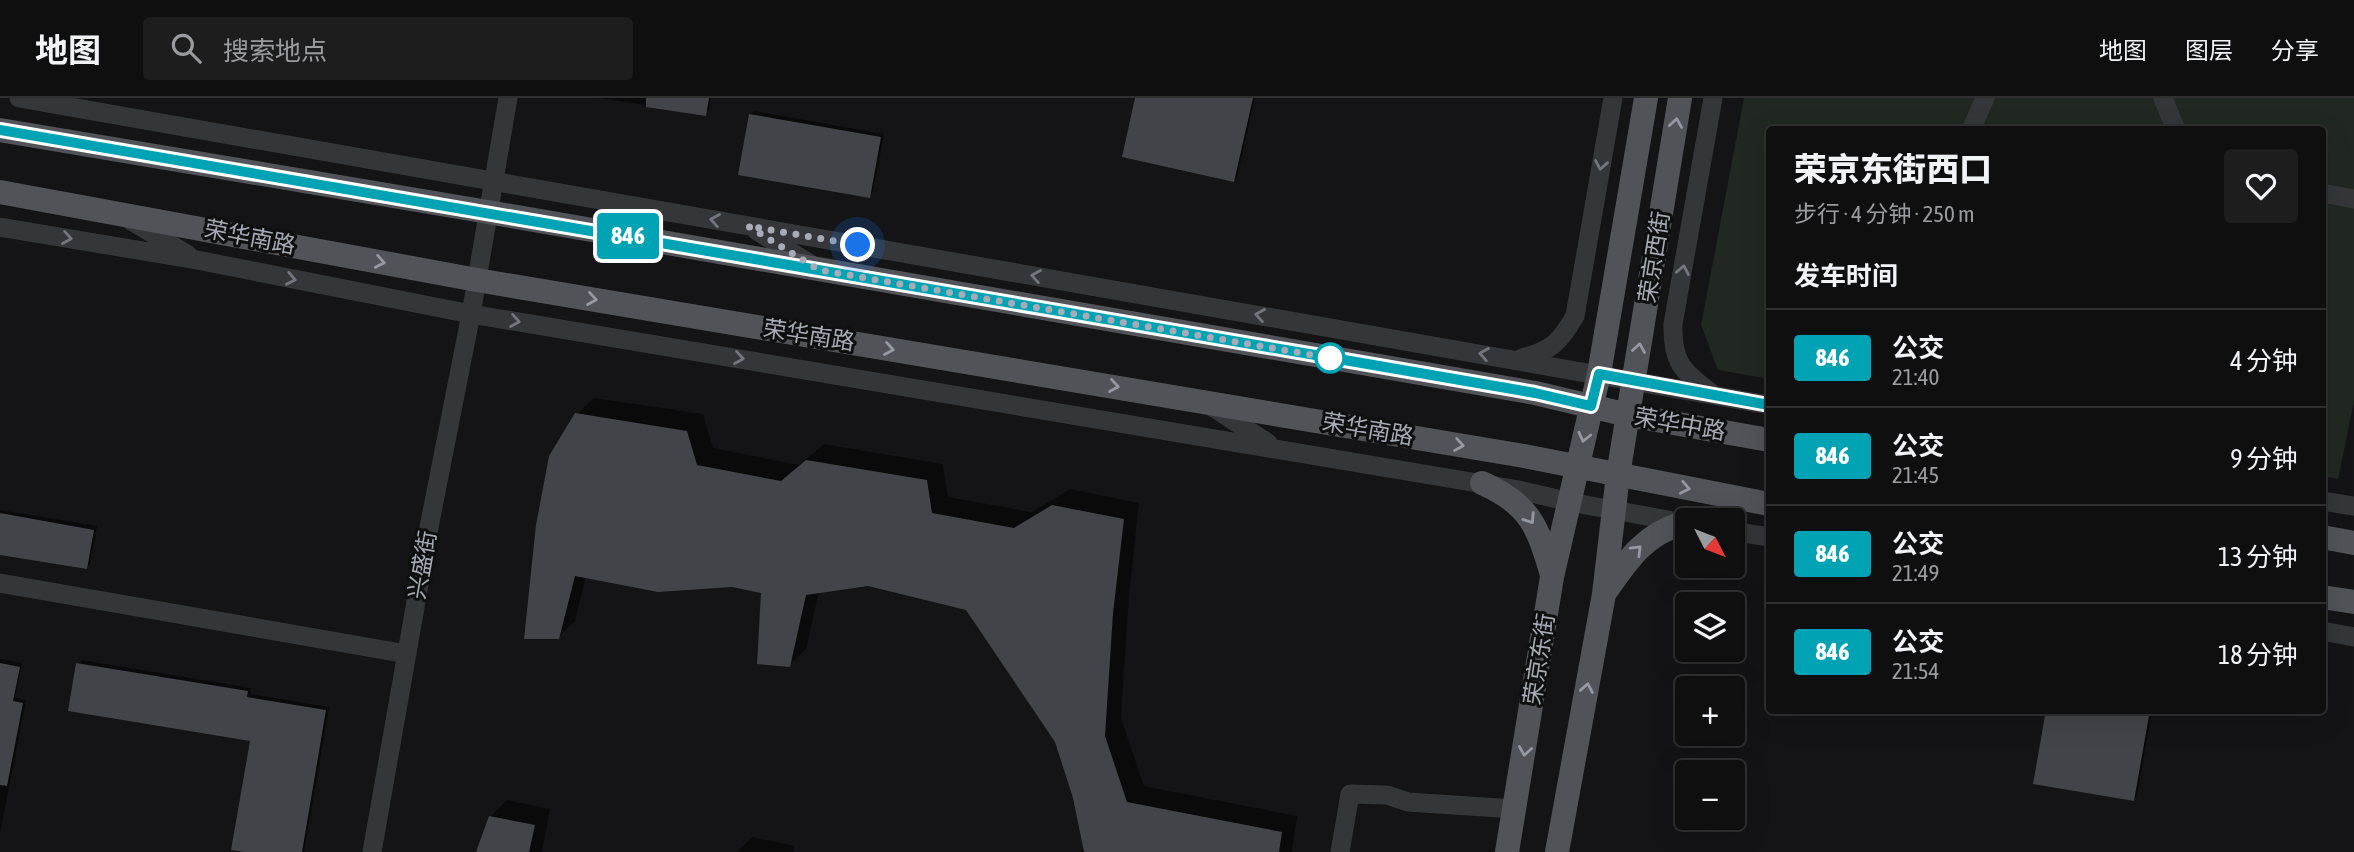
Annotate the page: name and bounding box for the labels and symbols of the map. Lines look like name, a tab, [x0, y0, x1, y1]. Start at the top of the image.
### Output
one-way arrow	[1668, 117, 1683, 129]
one-way arrow	[1595, 159, 1610, 171]
street label: 荣京西街	[1634, 210, 1674, 304]
line badge: 846	[588, 213, 668, 259]
one-way arrow	[709, 213, 721, 228]
street label: 荣华南路	[202, 215, 298, 259]
your location	[840, 227, 875, 262]
one-way arrow	[61, 230, 73, 245]
one-way arrow	[374, 253, 386, 268]
one-way arrow	[1675, 264, 1690, 276]
one-way arrow	[1030, 269, 1041, 284]
one-way arrow	[285, 270, 297, 285]
one-way arrow	[586, 291, 598, 306]
one-way arrow	[1254, 308, 1266, 323]
one-way arrow	[509, 313, 521, 328]
street label: 荣华南路	[762, 315, 856, 355]
one-way arrow	[883, 341, 895, 356]
one-way arrow	[1631, 342, 1646, 354]
unlabelled marker	[1315, 343, 1345, 373]
one-way arrow	[1478, 347, 1490, 362]
one-way arrow	[733, 350, 745, 365]
one-way arrow	[1108, 378, 1120, 393]
street label: 荣华中路	[1632, 403, 1728, 445]
street label: 荣华南路	[1320, 408, 1416, 450]
one-way arrow	[1578, 431, 1592, 443]
one-way arrow	[1453, 437, 1465, 452]
one-way arrow	[1679, 480, 1691, 495]
north arrow	[1675, 508, 1745, 578]
one-way arrow	[1522, 512, 1535, 525]
street label: 兴盛街	[403, 529, 441, 601]
one-way arrow	[1629, 546, 1642, 559]
street label: 荣京东街	[1519, 612, 1559, 706]
one-way arrow	[1578, 682, 1593, 694]
one-way arrow	[1517, 745, 1532, 757]

